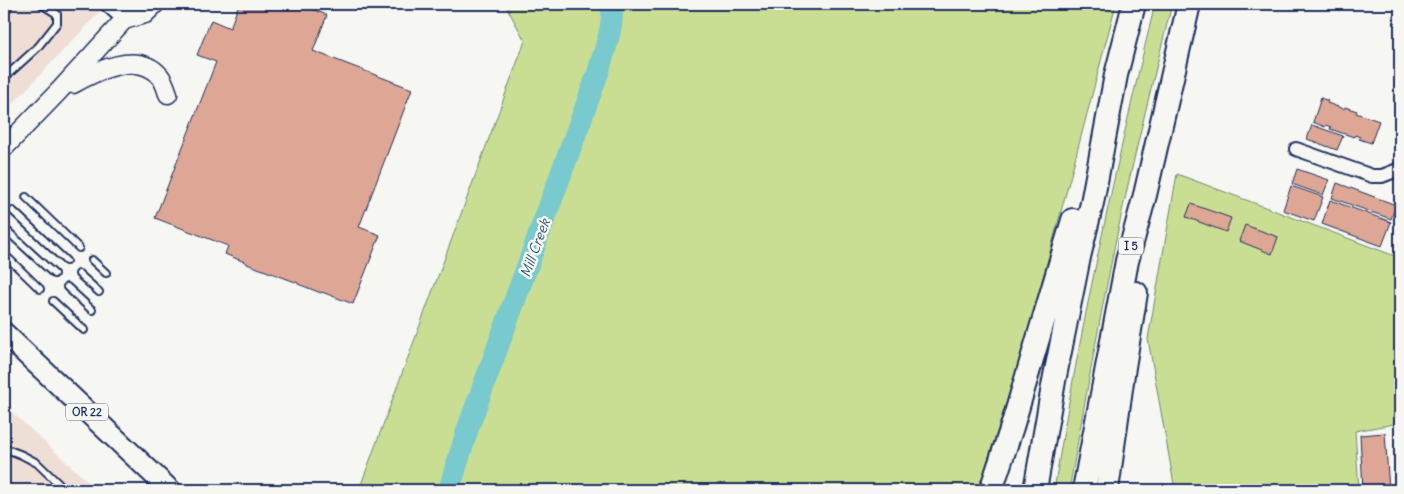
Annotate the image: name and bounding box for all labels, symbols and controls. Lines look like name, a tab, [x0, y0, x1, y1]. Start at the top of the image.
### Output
water label: Mill Creek	[516, 216, 554, 280]
road number: I 5	[1118, 238, 1144, 255]
road number: OR 22	[66, 404, 108, 421]

